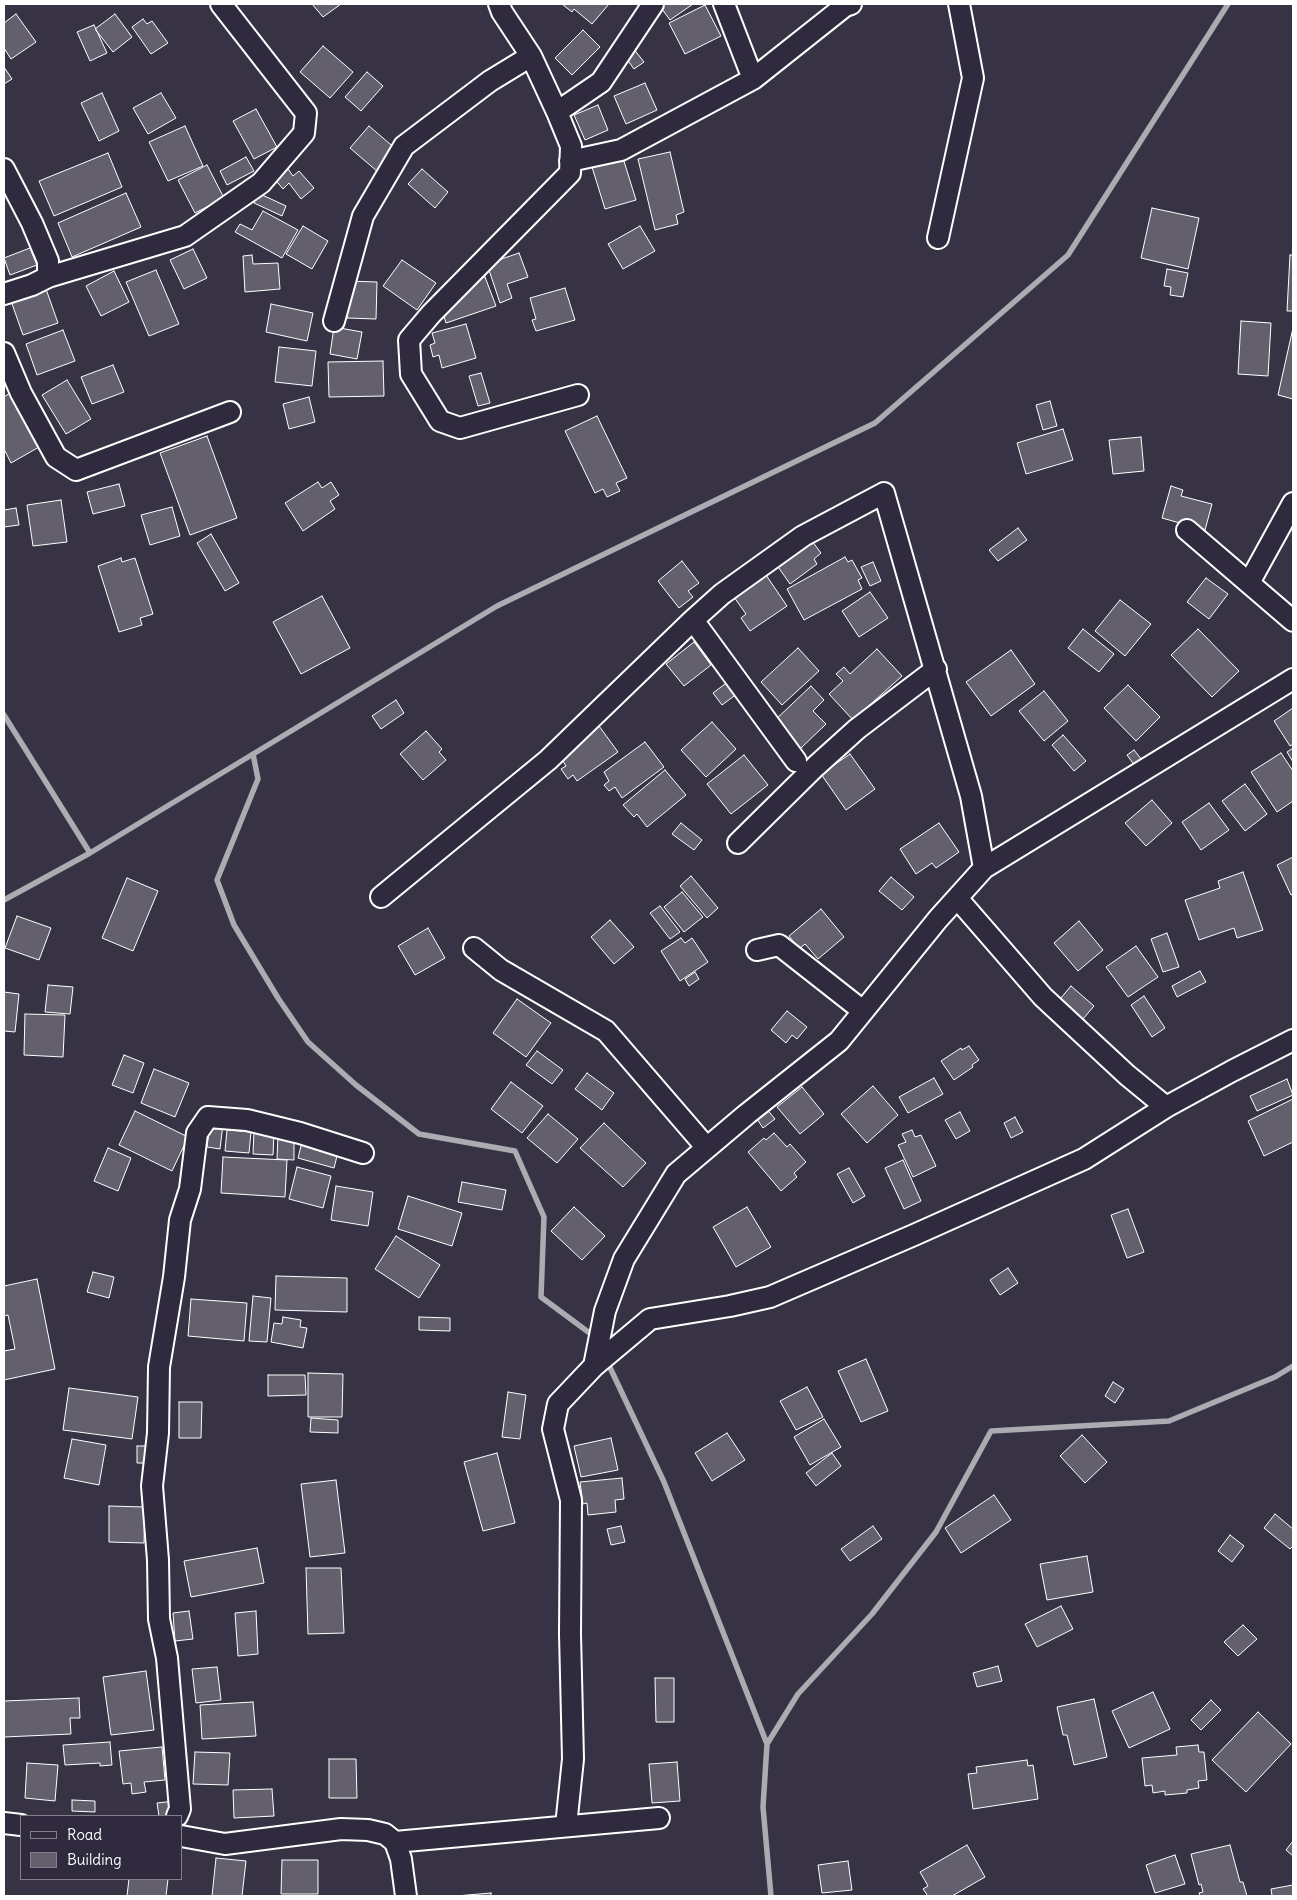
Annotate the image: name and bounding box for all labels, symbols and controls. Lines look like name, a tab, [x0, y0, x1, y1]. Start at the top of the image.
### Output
legend	[20, 1815, 182, 1880]
text: Road	[67, 1825, 102, 1844]
text: Building	[67, 1850, 122, 1869]

